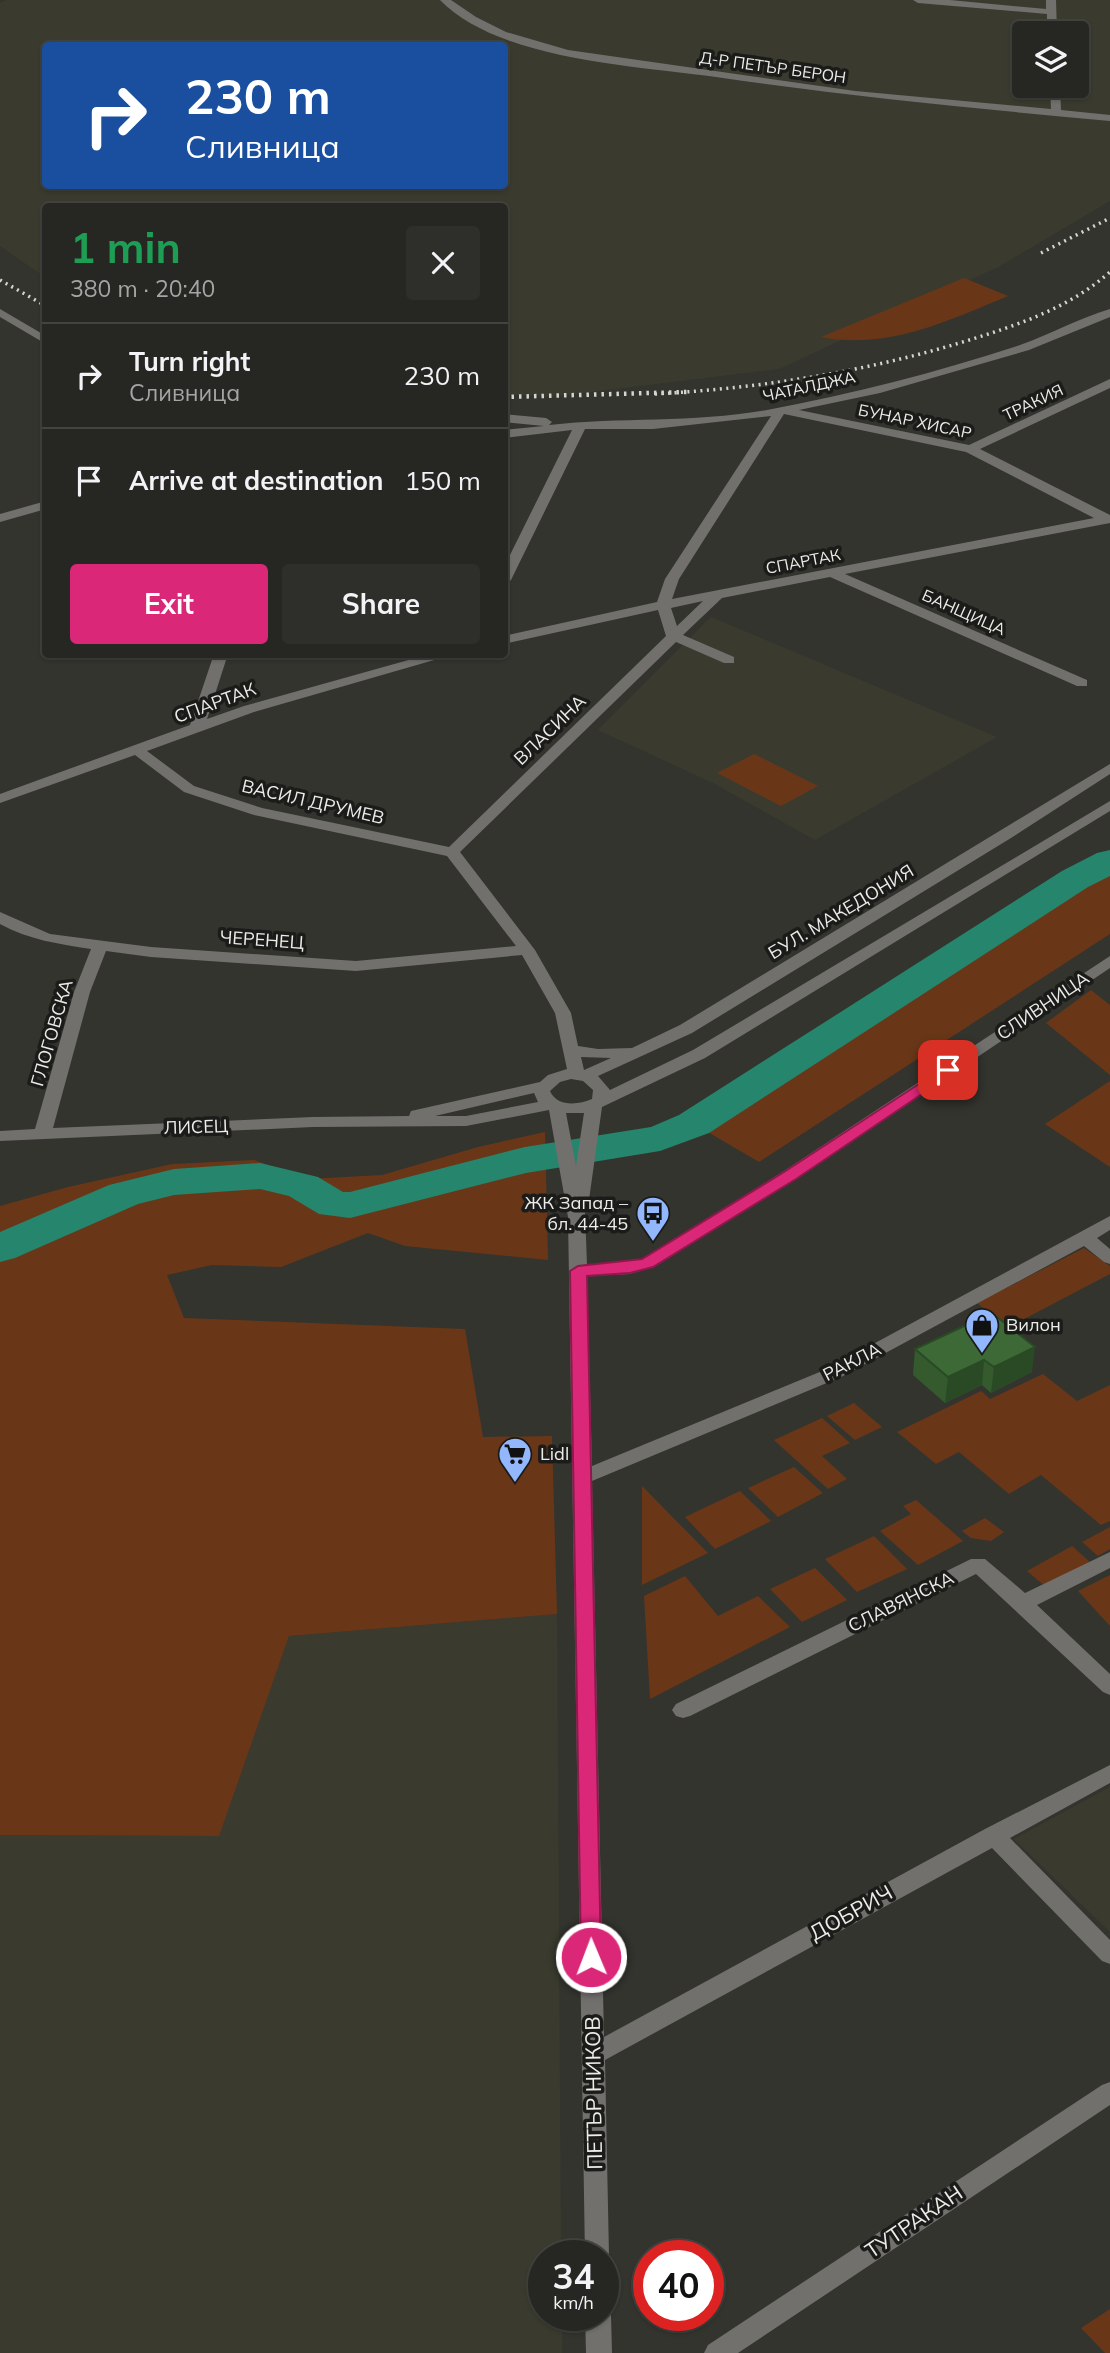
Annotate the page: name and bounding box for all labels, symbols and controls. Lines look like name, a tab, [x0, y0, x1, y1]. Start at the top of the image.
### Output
map controls	[1012, 21, 1089, 98]
button: layers	[1012, 21, 1089, 98]
street label: Д-Р ПЕТЪР БЕРОН	[699, 47, 847, 87]
text: 230 m	[185, 65, 331, 126]
icon: right	[70, 70, 161, 161]
text: Сливница	[185, 126, 340, 166]
text: 1 min	[70, 221, 181, 274]
button: close	[406, 226, 480, 300]
text: 380 m · 20:40	[70, 274, 215, 303]
text: Turn right	[129, 345, 250, 378]
icon: right	[70, 357, 108, 395]
text: 230 m	[404, 359, 480, 392]
street label: ЧАТАЛДЖА	[761, 366, 857, 406]
text: Сливница	[129, 378, 240, 407]
street label: ТРАКИЯ	[1000, 379, 1066, 425]
street label: БУНАР ХИСАР	[857, 399, 973, 443]
icon: arrive	[70, 462, 108, 500]
text: Arrive at destination	[129, 464, 384, 497]
text: 150 m	[405, 464, 481, 497]
street label: СПАРТАК	[764, 544, 843, 578]
button: Exit	[70, 564, 268, 644]
button: Share	[282, 564, 480, 644]
street label: БАНЩИЦА	[919, 585, 1009, 639]
street label: СПАРТАК	[171, 677, 259, 728]
street label: ВЛАСИНА	[509, 690, 591, 770]
street label: ВАСИЛ ДРУМЕВ	[240, 774, 387, 829]
street label: БУЛ. МАКЕДОНИЯ	[764, 859, 918, 964]
street label: ЧЕРЕНЕЦ	[219, 925, 305, 954]
street label: СЛИВНИЦА	[992, 966, 1093, 1045]
street label: ГЛОГОВСКА	[25, 977, 78, 1089]
pin	[918, 1040, 978, 1100]
icon: arrive	[929, 1051, 967, 1089]
street label: ЛИСЕЦ	[163, 1114, 229, 1139]
place label: ЖК Запад – бл. 44-45	[524, 1191, 629, 1235]
bus stop icon: ЖК Запад – бл. 44-45	[634, 1194, 672, 1243]
shop icon: Вилон	[963, 1306, 1001, 1355]
place label: Вилон	[1006, 1313, 1061, 1336]
street label: РАКЛА	[819, 1337, 885, 1386]
supermarket icon: Lidl	[496, 1435, 534, 1484]
place label: Lidl	[540, 1442, 569, 1465]
street label: СЛАВЯНСКА	[844, 1566, 957, 1637]
street label: ДОБРИЧ	[804, 1879, 897, 1946]
position arrow	[554, 1920, 628, 1994]
street label: ПЕТЪР НИКОВ	[579, 2016, 607, 2170]
street label: ТУТРАКАН	[860, 2179, 967, 2263]
speed limit sign: 40	[633, 2240, 724, 2331]
text: 34	[552, 2254, 595, 2298]
text: km/h	[553, 2291, 594, 2314]

